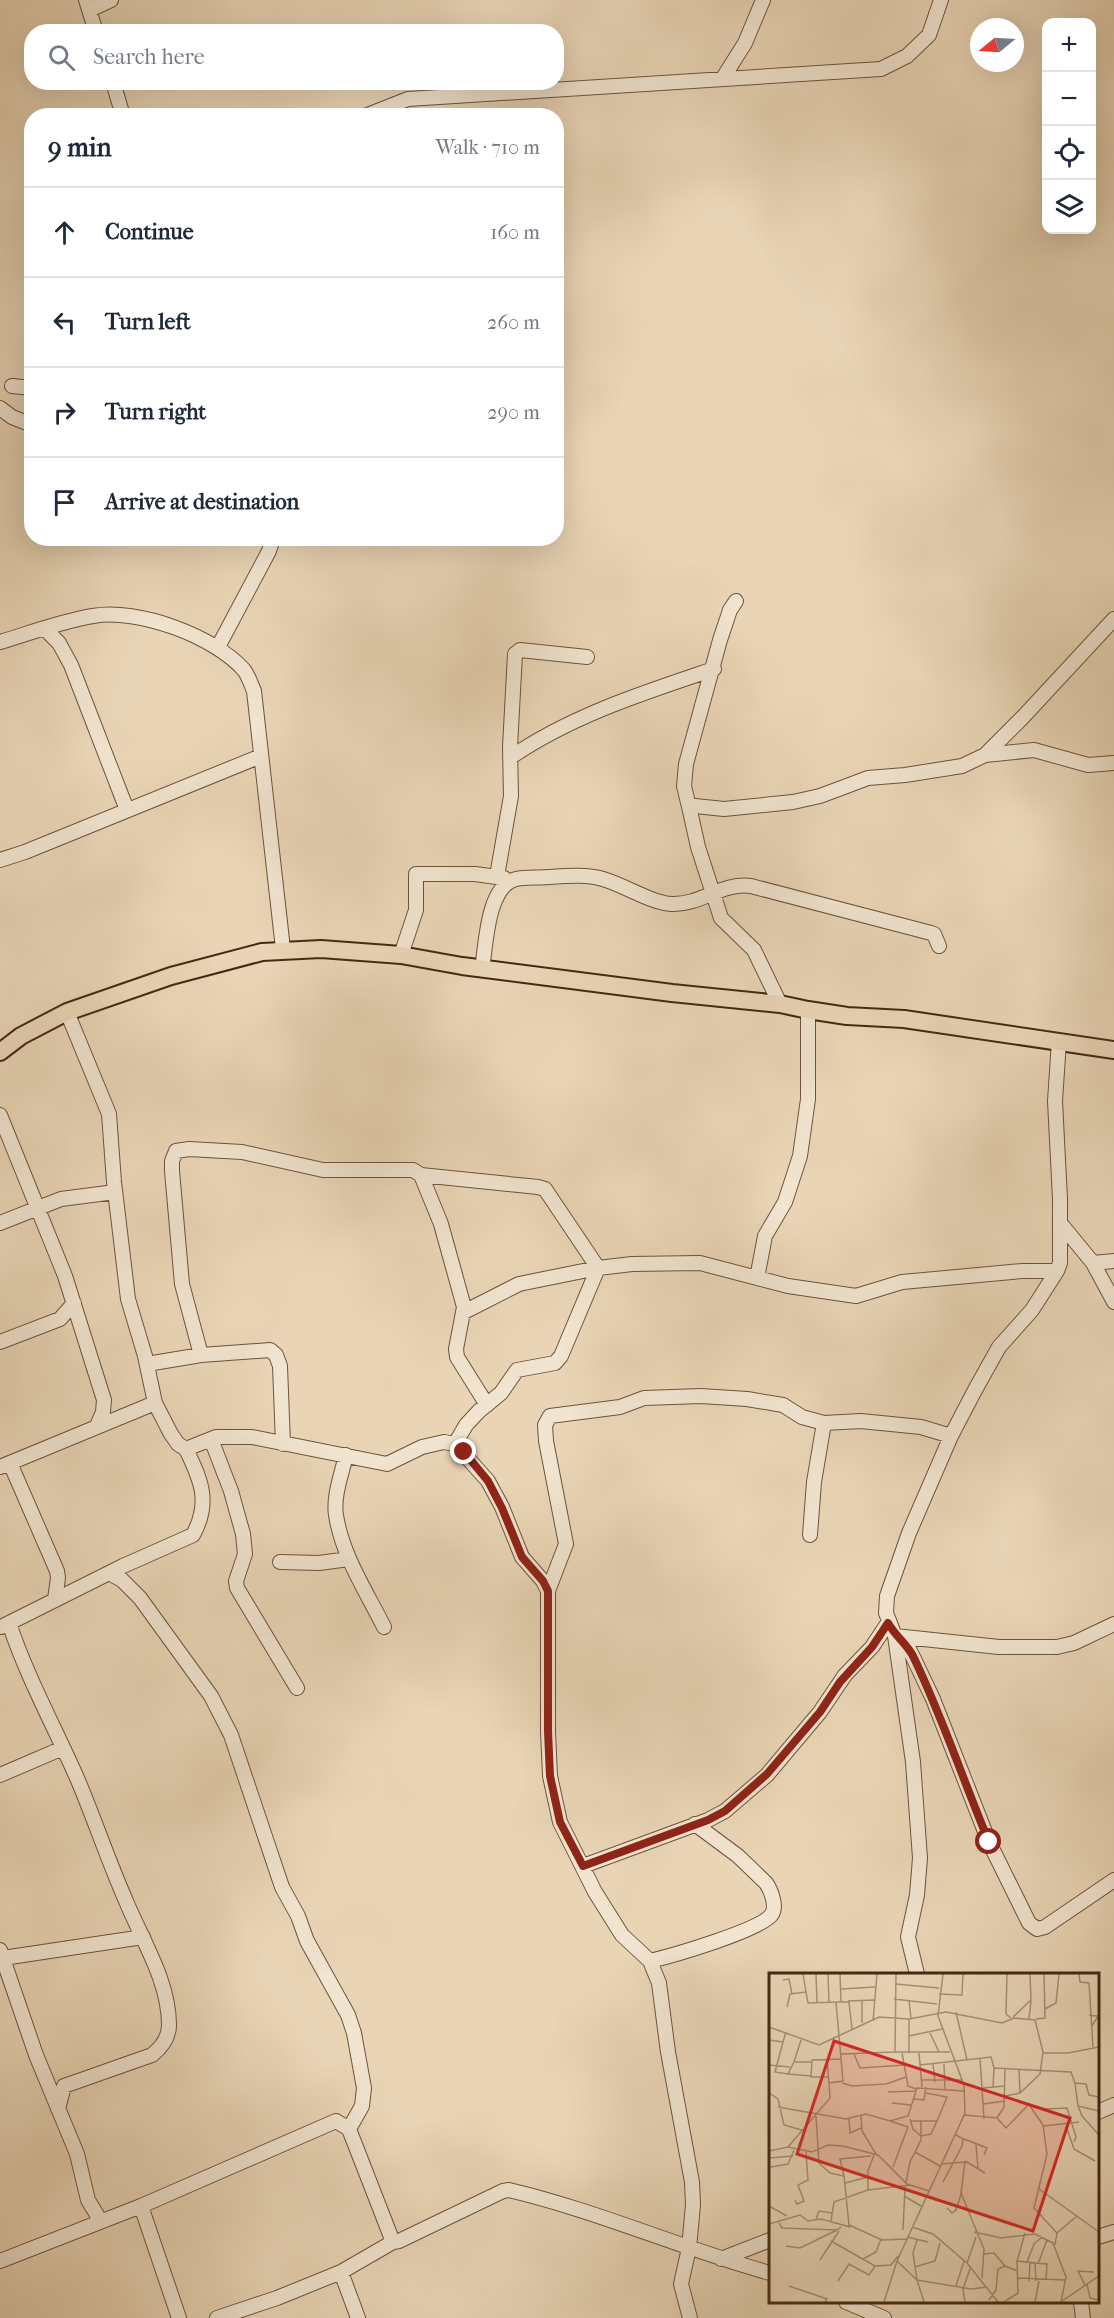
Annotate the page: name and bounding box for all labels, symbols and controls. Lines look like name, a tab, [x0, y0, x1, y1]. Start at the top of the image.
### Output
north arrow	[970, 18, 1024, 72]
map controls	[1042, 18, 1096, 234]
button: +	[1042, 18, 1096, 72]
search box	[24, 24, 564, 90]
icon: search	[45, 41, 78, 74]
text: Search here	[93, 44, 205, 70]
button: −	[1042, 72, 1096, 126]
button: locate	[1042, 126, 1096, 180]
text: 9 min	[48, 132, 112, 163]
text: Walk · 710 m	[435, 136, 540, 159]
button: layers	[1042, 180, 1096, 234]
icon: ahead	[48, 216, 81, 249]
text: Continue	[105, 219, 194, 245]
text: 160 m	[490, 221, 540, 244]
icon: left	[48, 306, 81, 339]
text: Turn left	[105, 309, 191, 335]
text: 260 m	[487, 311, 540, 334]
icon: right	[48, 396, 81, 429]
text: Turn right	[105, 399, 206, 425]
text: 290 m	[487, 401, 540, 424]
icon: arrive	[48, 486, 81, 519]
text: Arrive at destination	[105, 489, 299, 515]
route end	[450, 1438, 476, 1464]
route start	[975, 1828, 1001, 1854]
inset map	[769, 1973, 1099, 2303]

